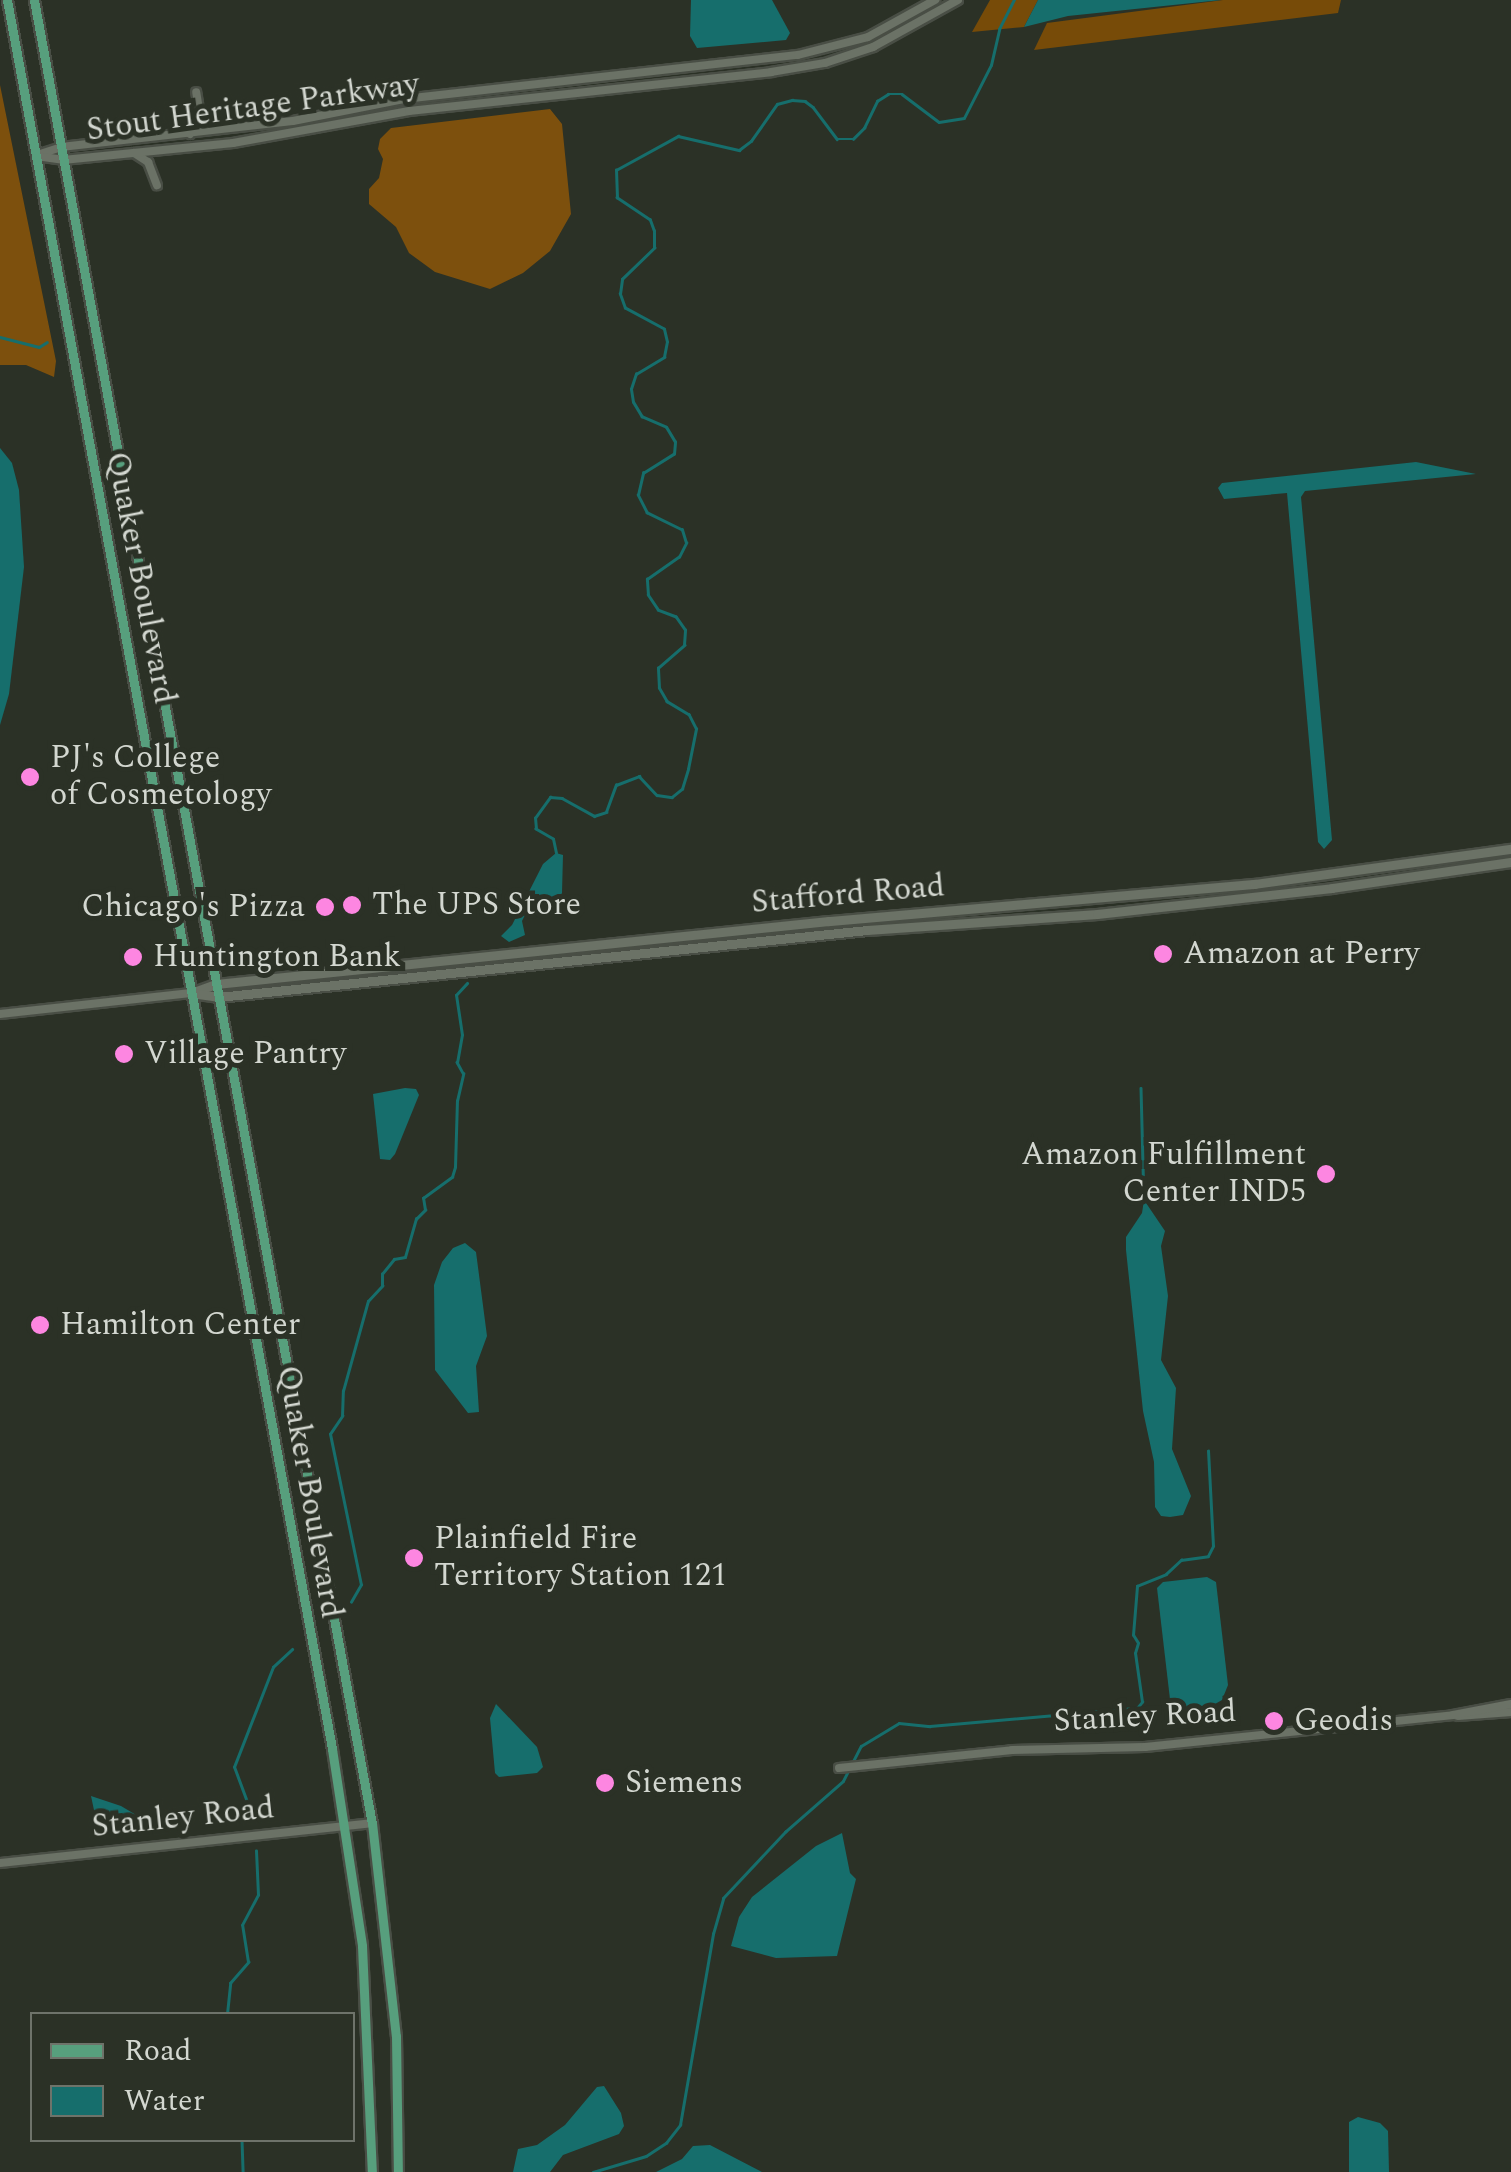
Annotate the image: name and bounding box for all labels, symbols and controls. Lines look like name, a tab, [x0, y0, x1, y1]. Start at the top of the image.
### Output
street label: Stout Heritage Parkway	[84, 66, 422, 150]
street label: Quaker Boulevard	[97, 449, 183, 707]
place label: PJ's College of Cosmetology	[50, 740, 272, 815]
marker: PJ's College of Cosmetology	[19, 766, 41, 788]
street label: Stafford Road	[750, 867, 946, 923]
place label: The UPS Store	[372, 886, 581, 924]
place label: Chicago's Pizza	[81, 888, 305, 926]
marker: The UPS Store	[341, 894, 363, 916]
marker: Chicago's Pizza	[314, 896, 336, 918]
place label: Amazon at Perry	[1183, 935, 1420, 973]
place label: Huntington Bank	[153, 938, 401, 976]
marker: Amazon at Perry	[1152, 943, 1174, 965]
marker: Huntington Bank	[122, 946, 144, 968]
place label: Village Pantry	[144, 1035, 346, 1073]
marker: Village Pantry	[113, 1043, 135, 1065]
place label: Amazon Fulfillment Center IND5	[1021, 1137, 1306, 1212]
marker: Amazon Fulfillment Center IND5	[1315, 1163, 1337, 1185]
place label: Hamilton Center	[60, 1306, 300, 1344]
marker: Hamilton Center	[29, 1314, 51, 1336]
street label: Quaker Boulevard	[268, 1363, 350, 1621]
place label: Plainfield Fire Territory Station 121	[434, 1521, 727, 1596]
marker: Plainfield Fire Territory Station 121	[403, 1547, 425, 1569]
street label: Stanley Road	[1052, 1693, 1238, 1741]
place label: Geodis	[1294, 1702, 1393, 1740]
marker: Geodis	[1263, 1710, 1285, 1732]
place label: Siemens	[625, 1764, 743, 1802]
marker: Siemens	[594, 1772, 616, 1794]
street label: Stanley Road	[90, 1789, 276, 1847]
legend	[30, 2012, 355, 2142]
text: Road	[124, 2028, 192, 2074]
text: Water	[124, 2078, 205, 2124]

